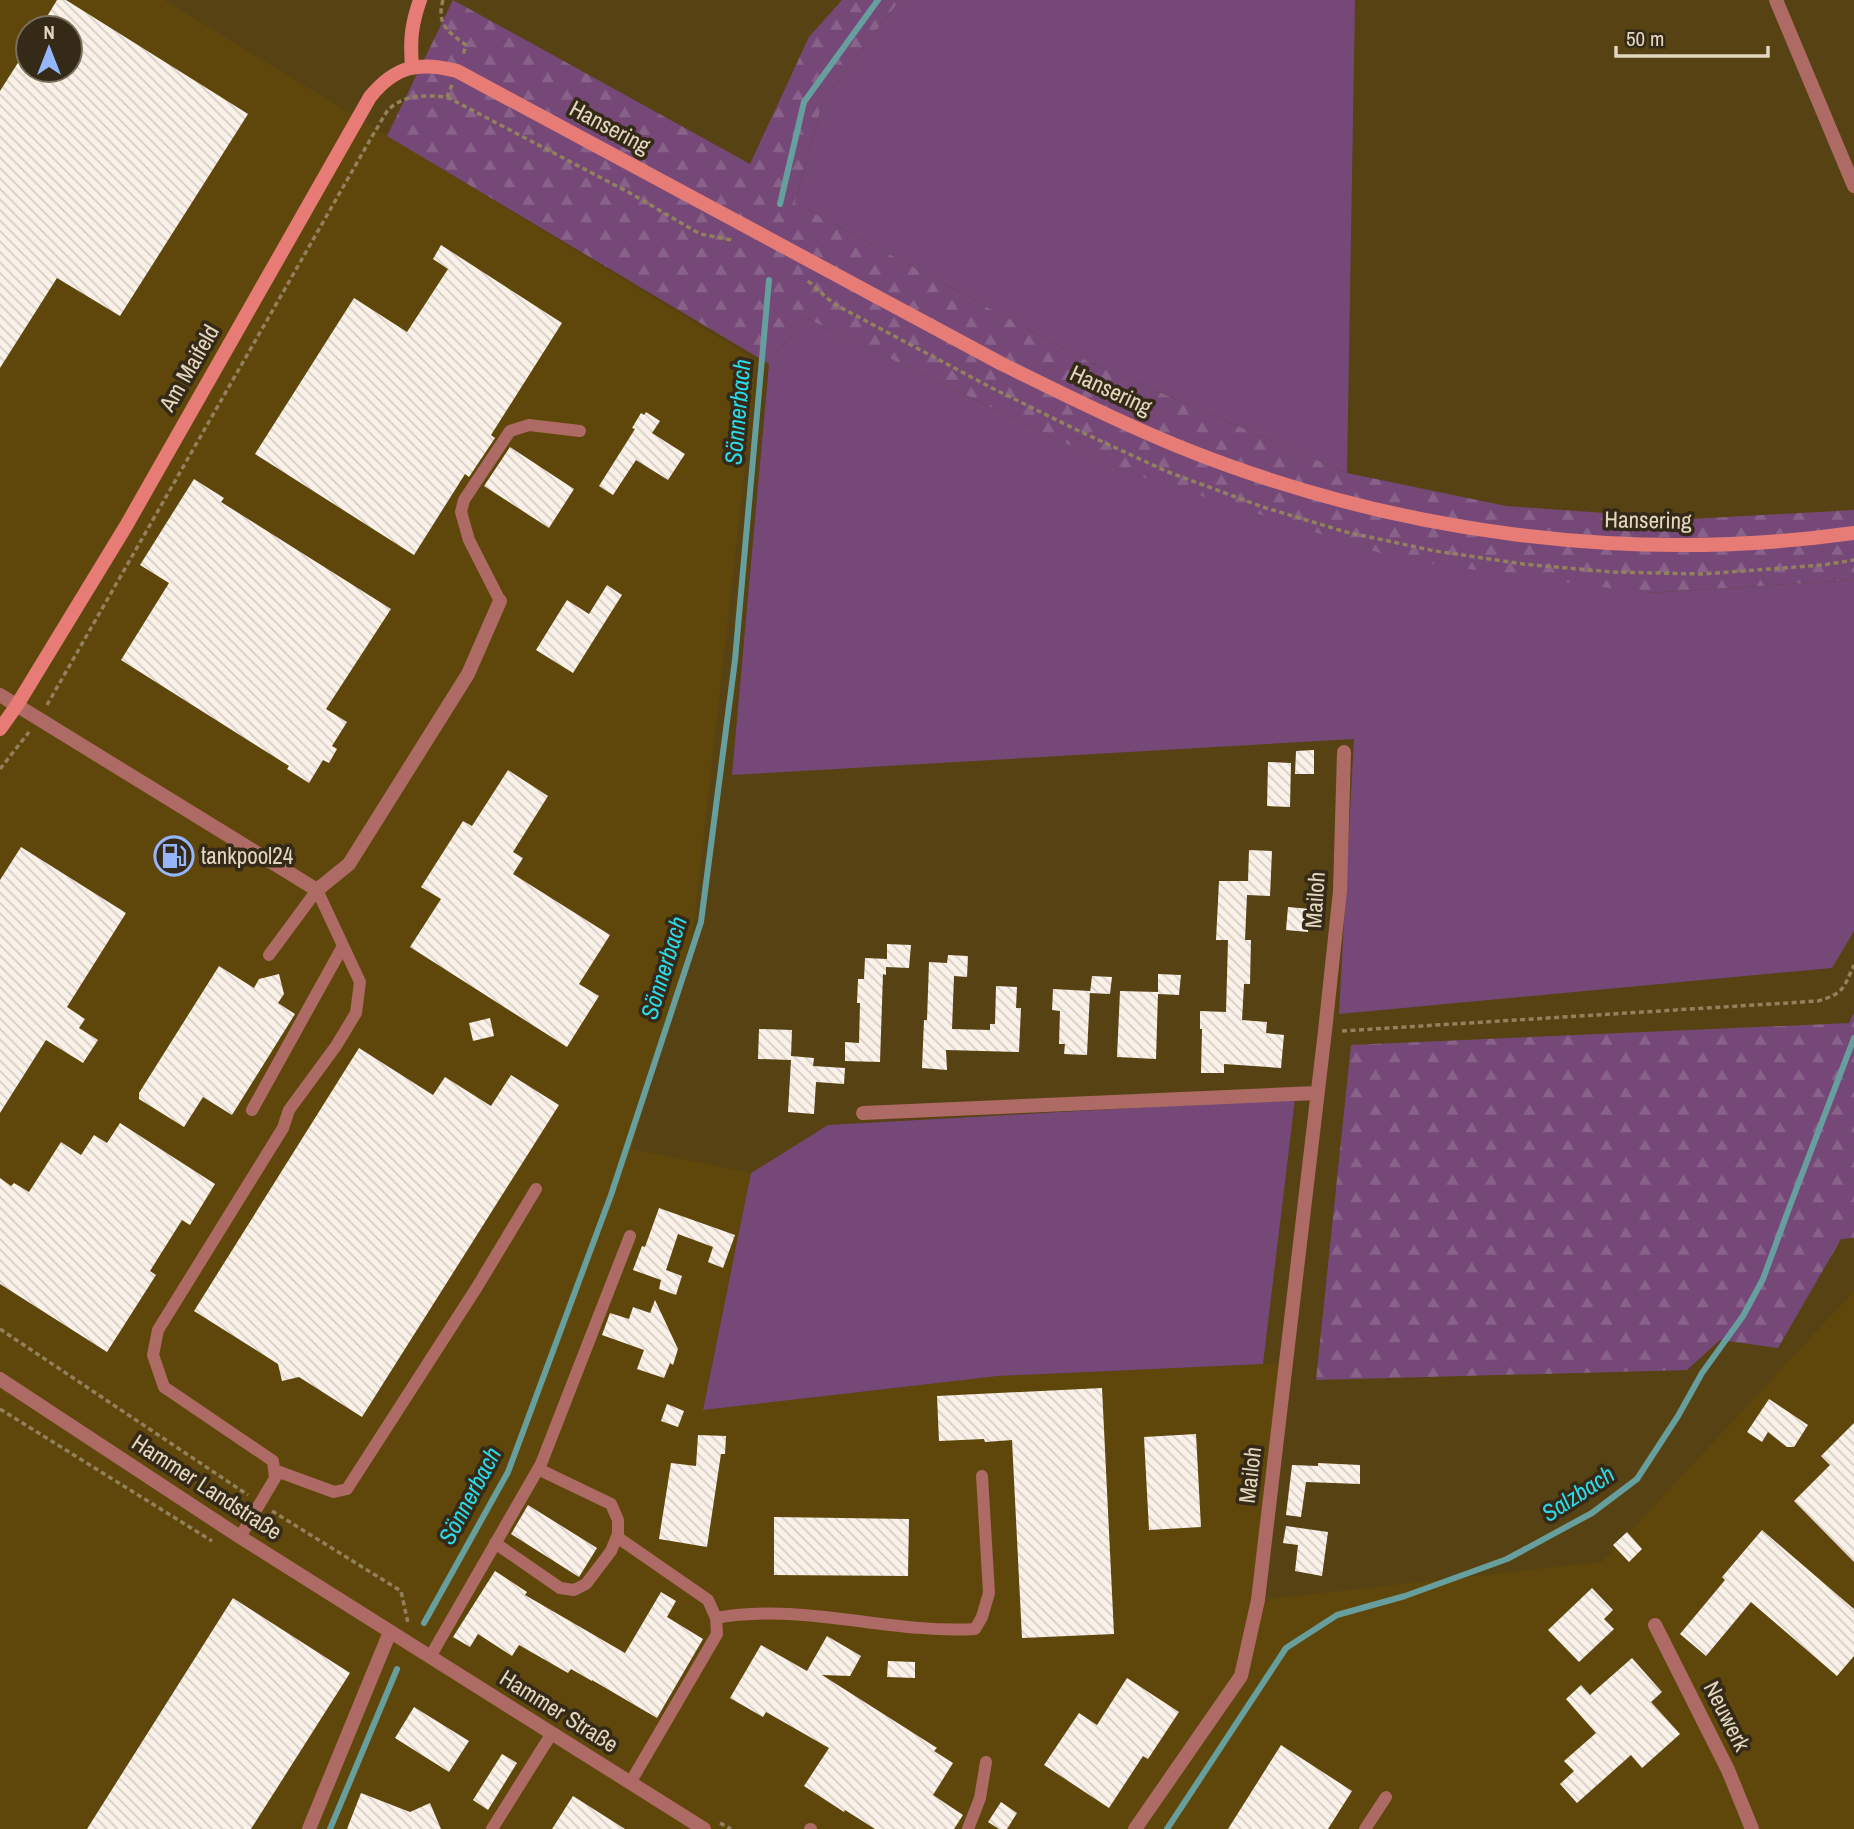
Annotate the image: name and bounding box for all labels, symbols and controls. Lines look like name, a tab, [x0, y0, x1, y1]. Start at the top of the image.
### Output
north arrow	[14, 14, 84, 84]
scale bar	[1616, 14, 1768, 58]
text: N	[43, 19, 55, 45]
text: 50 m	[1626, 24, 1664, 53]
street label: Hansering	[565, 92, 656, 161]
street label: Am Maifeld	[151, 319, 226, 418]
street label: Hansering	[1065, 357, 1158, 422]
water label: Sönnerbach	[716, 358, 758, 466]
street label: Hansering	[1604, 503, 1692, 536]
fuel station icon: tankpool24	[153, 835, 195, 877]
place label: tankpool24	[201, 840, 294, 871]
street label: Mailoh	[1297, 871, 1332, 929]
water label: Sönnerbach	[632, 912, 694, 1023]
street label: Hammer Landstraße	[126, 1426, 288, 1547]
water label: Sönnerbach	[430, 1441, 508, 1550]
street label: Mailoh	[1231, 1445, 1268, 1505]
water label: Salzbach	[1535, 1458, 1620, 1529]
street label: Hammer Straße	[494, 1662, 624, 1759]
street label: Neuwerk	[1697, 1676, 1758, 1756]

